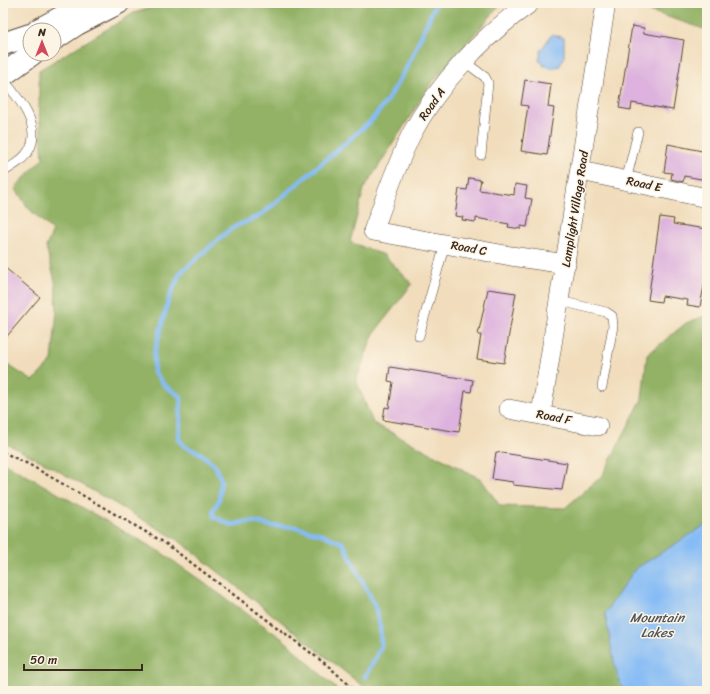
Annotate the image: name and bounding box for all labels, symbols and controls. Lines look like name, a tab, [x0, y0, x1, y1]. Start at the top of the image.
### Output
north arrow	[22, 22, 62, 62]
text: N	[37, 23, 46, 42]
street label: Road A	[412, 83, 452, 125]
street label: Lamplight Village Road	[555, 148, 595, 269]
street label: Road E	[624, 170, 665, 199]
street label: Road C	[449, 234, 489, 262]
street label: Road F	[535, 403, 575, 431]
water label: Mountain Lakes	[630, 606, 686, 644]
scale bar	[24, 646, 142, 672]
text: 50 m	[30, 649, 57, 671]

